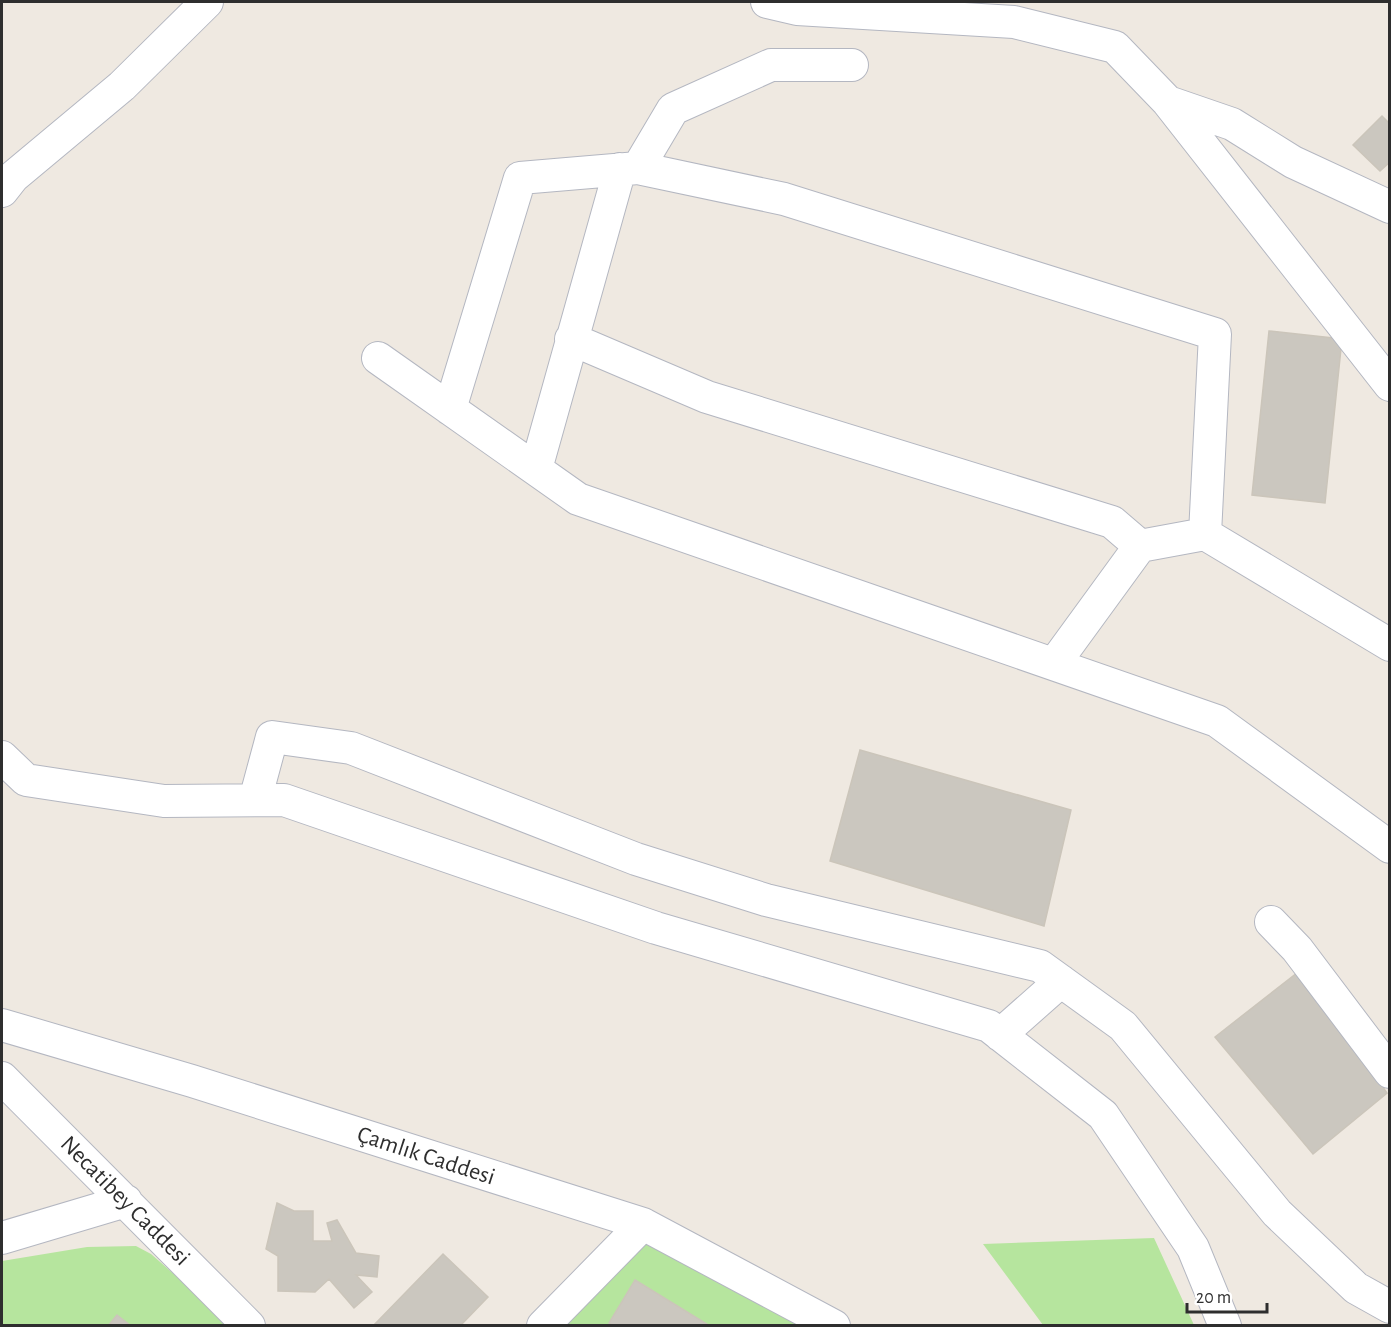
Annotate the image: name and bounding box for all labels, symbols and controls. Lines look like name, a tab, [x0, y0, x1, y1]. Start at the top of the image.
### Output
street label: Çamlık Caddesi	[354, 1122, 498, 1190]
street label: Necatibey Caddesi	[56, 1132, 194, 1270]
scale bar	[1187, 1276, 1266, 1314]
text: 20 m	[1196, 1289, 1231, 1307]

